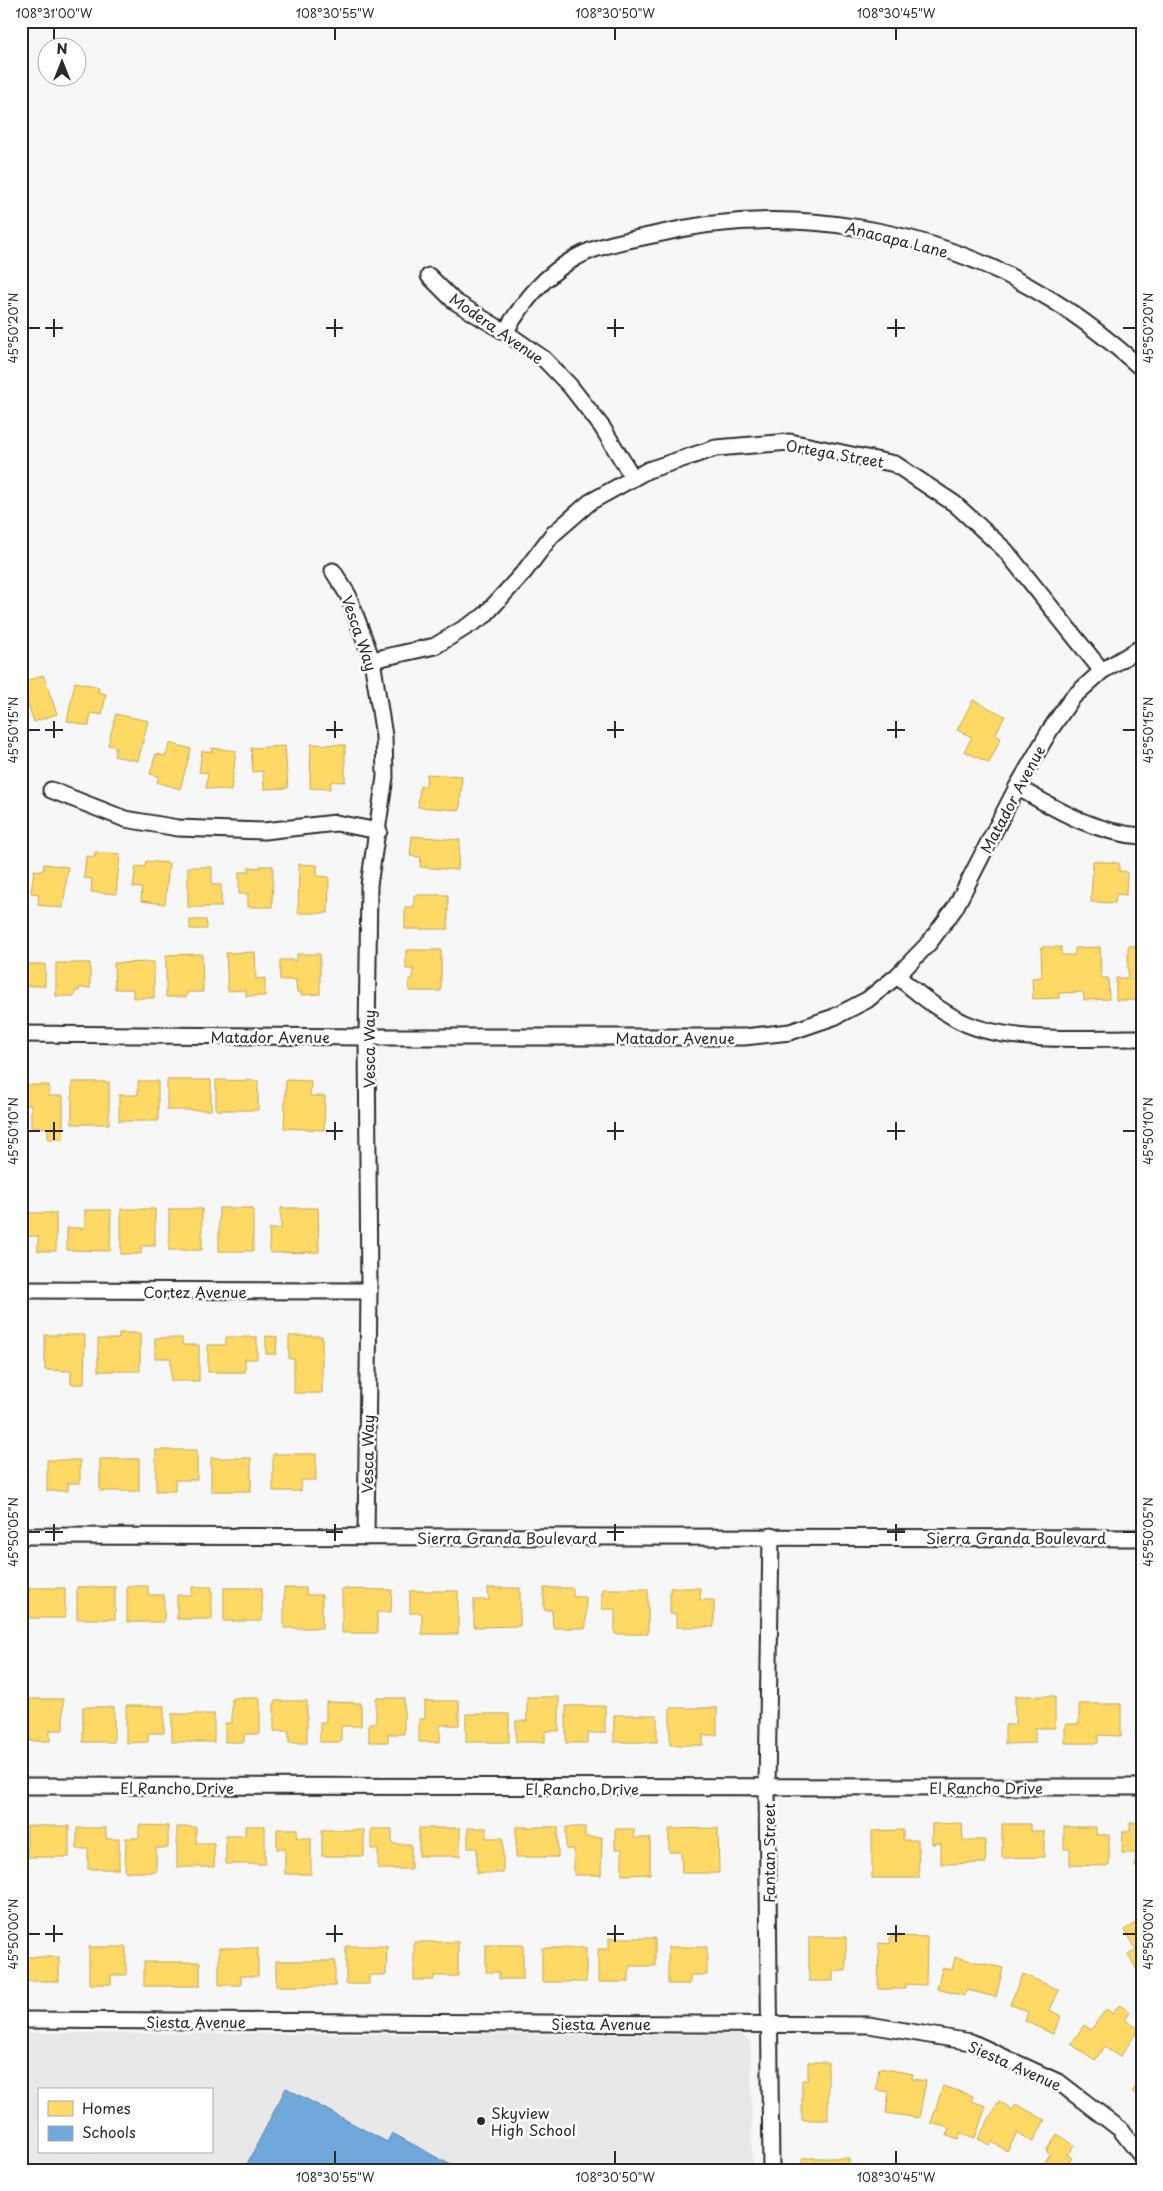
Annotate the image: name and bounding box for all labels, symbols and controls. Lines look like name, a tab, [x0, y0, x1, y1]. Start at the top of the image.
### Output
text: 108°31'00"W	[16, 4, 93, 22]
text: 108°30'55"W	[296, 4, 375, 22]
text: 108°30'50"W	[575, 4, 655, 22]
text: 108°30'45"W	[857, 4, 936, 22]
north arrow	[38, 38, 88, 88]
text: N	[56, 38, 68, 59]
street label: Anacapa Lane	[843, 215, 951, 263]
street label: Modera Avenue	[445, 287, 549, 369]
text: 45°50'20"N	[4, 293, 22, 363]
text: 45°50'20"N	[1139, 293, 1157, 363]
street label: Ortega Street	[784, 433, 886, 473]
street label: Vesca Way	[336, 592, 384, 674]
text: 45°50'15"N	[4, 697, 22, 763]
text: 45°50'15"N	[1139, 697, 1157, 763]
street label: Matador Avenue	[974, 741, 1050, 857]
street label: Vesca Way	[357, 1010, 380, 1088]
street label: Matador Avenue	[210, 1025, 330, 1048]
street label: Matador Avenue	[615, 1026, 735, 1049]
text: 45°50'10"N	[4, 1097, 22, 1165]
text: 45°50'10"N	[1139, 1097, 1157, 1165]
street label: Cortez Avenue	[143, 1280, 247, 1303]
street label: Vesca Way	[355, 1414, 379, 1494]
text: 45°50'05"N	[4, 1497, 22, 1567]
text: 45°50'05"N	[1139, 1497, 1157, 1567]
street label: Sierra Granda Boulevard	[417, 1526, 597, 1549]
street label: Sierra Granda Boulevard	[926, 1526, 1106, 1549]
street label: El Rancho Drive	[120, 1776, 234, 1799]
street label: El Rancho Drive	[929, 1776, 1043, 1799]
street label: El Rancho Drive	[525, 1777, 639, 1800]
street label: Fantan Street	[757, 1803, 780, 1903]
text: 45°50'00"N	[4, 1899, 22, 1969]
text: 45°50'00"N	[1139, 1899, 1157, 1969]
street label: Siesta Avenue	[146, 2010, 246, 2033]
street label: Siesta Avenue	[551, 2012, 651, 2035]
street label: Siesta Avenue	[965, 2034, 1065, 2096]
legend	[38, 2088, 212, 2154]
text: Homes	[82, 2096, 131, 2119]
place label: Skyview High School	[491, 2101, 576, 2141]
marker: Skyview High School	[475, 2115, 487, 2127]
text: Schools	[82, 2120, 136, 2143]
text: 108°30'55"W	[296, 2168, 375, 2186]
text: 108°30'50"W	[575, 2168, 655, 2186]
text: 108°30'45"W	[857, 2168, 936, 2186]

